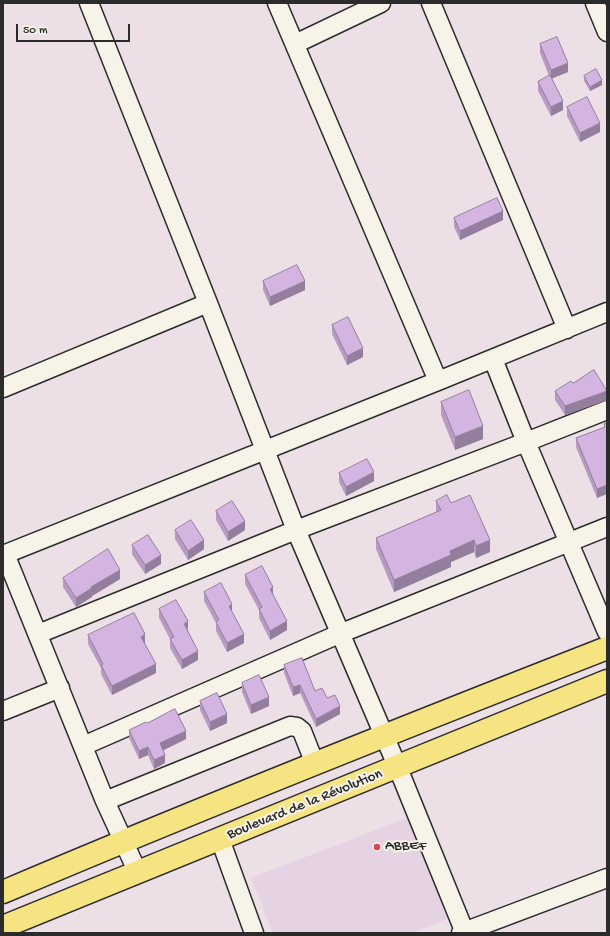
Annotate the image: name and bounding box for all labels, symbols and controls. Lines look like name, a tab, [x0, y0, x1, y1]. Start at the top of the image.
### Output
scale bar	[18, 16, 132, 42]
text: 50 m	[23, 24, 48, 38]
street label: Boulevard de la Révolution	[225, 766, 385, 844]
place label: ABBEF	[385, 838, 426, 856]
marker: ABBEF	[372, 842, 382, 852]

